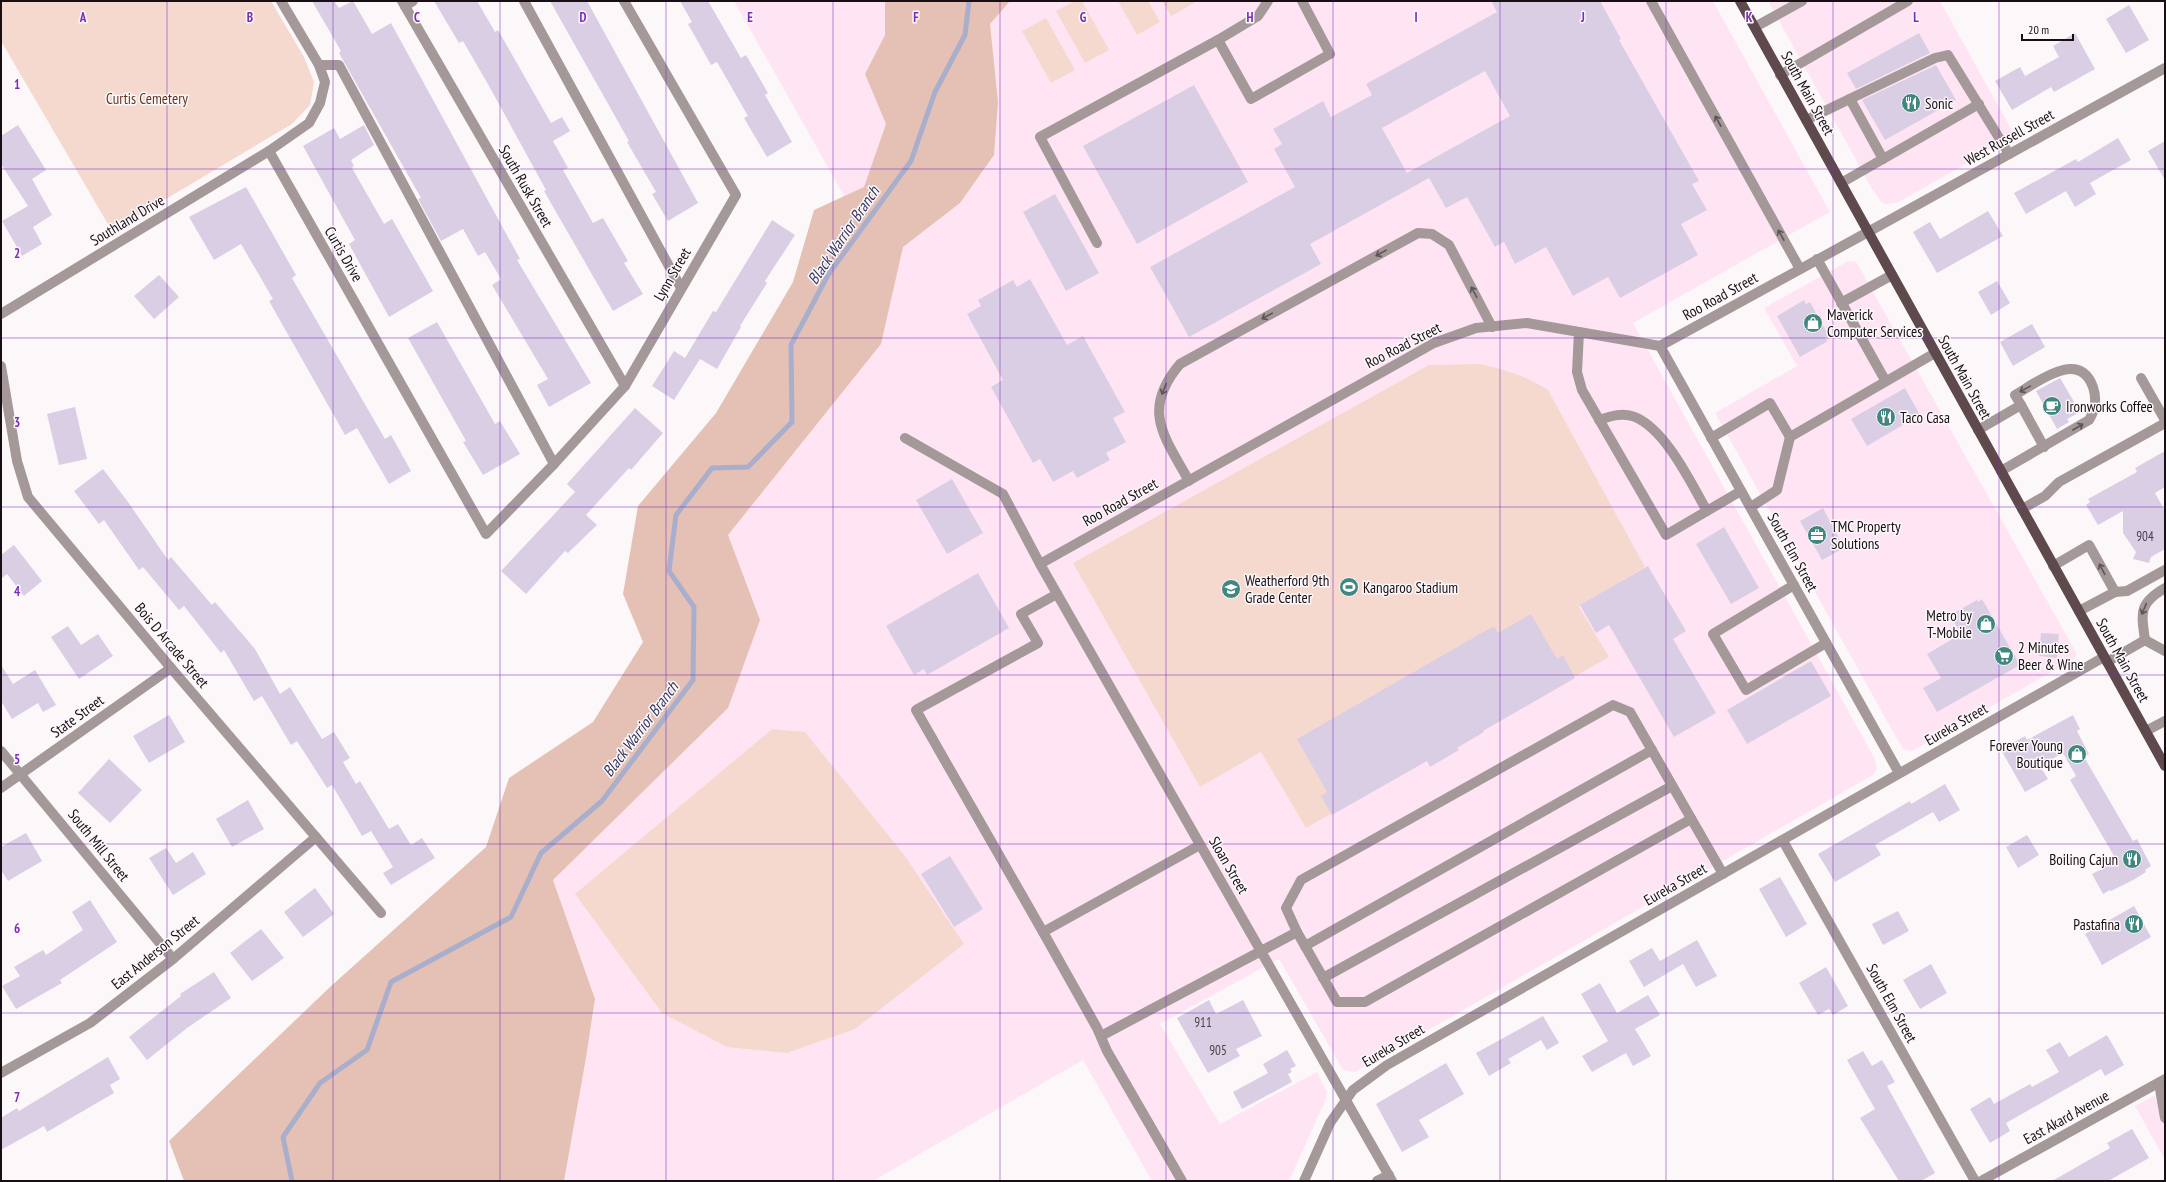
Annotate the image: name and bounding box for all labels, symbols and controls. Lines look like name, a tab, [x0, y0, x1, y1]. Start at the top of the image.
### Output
text: A	[79, 9, 87, 26]
text: B	[247, 9, 253, 26]
text: C	[414, 9, 420, 26]
text: D	[580, 9, 587, 26]
text: E	[747, 9, 753, 26]
text: F	[913, 9, 919, 26]
text: G	[1080, 9, 1087, 26]
text: H	[1247, 9, 1254, 26]
text: I	[1414, 9, 1418, 26]
text: J	[1580, 9, 1585, 26]
text: K	[1746, 9, 1753, 26]
text: L	[1913, 9, 1919, 26]
scale bar	[2022, 16, 2073, 42]
text: 20 m	[2028, 22, 2049, 37]
street label: South Main Street	[1777, 48, 1839, 138]
text: 1	[14, 76, 20, 93]
park label: Curtis Cemetery	[106, 89, 188, 108]
restaurant icon: Sonic	[1900, 92, 1922, 114]
place label: Sonic	[1925, 94, 1954, 113]
street label: West Russell Street	[1961, 105, 2057, 169]
one-way arrow	[1713, 115, 1721, 127]
street label: South Rusk Street	[495, 142, 557, 230]
water label: Black Warrior Branch	[803, 181, 884, 288]
street label: Southland Drive	[86, 190, 168, 250]
street label: Curtis Drive	[321, 223, 367, 285]
one-way arrow	[1777, 229, 1784, 241]
street label: Lynn Street	[649, 244, 695, 304]
text: 2	[14, 245, 20, 262]
one-way arrow	[1375, 250, 1387, 258]
street label: Roo Road Street	[1679, 268, 1761, 324]
one-way arrow	[1470, 286, 1477, 298]
place label: Maverick Computer Services	[1827, 305, 1922, 341]
shop icon: Maverick Computer Services	[1802, 312, 1824, 334]
one-way arrow	[1261, 313, 1273, 320]
street label: Roo Road Street	[1362, 318, 1444, 372]
street label: South Main Street	[1934, 332, 1996, 422]
one-way arrow	[1159, 383, 1167, 395]
one-way arrow	[2019, 386, 2031, 394]
cafe icon: Ironworks Coffee	[2041, 395, 2063, 417]
place label: Ironworks Coffee	[2066, 397, 2153, 416]
restaurant icon: Taco Casa	[1875, 406, 1897, 428]
place label: Taco Casa	[1900, 408, 1950, 427]
text: 3	[14, 414, 20, 431]
one-way arrow	[2072, 423, 2084, 431]
street label: Roo Road Street	[1079, 474, 1161, 530]
street label: South Elm Street	[1764, 509, 1822, 595]
place label: TMC Property Solutions	[1831, 517, 1901, 553]
office icon: TMC Property Solutions	[1806, 524, 1828, 546]
house number: 904	[2136, 528, 2154, 545]
one-way arrow	[2098, 563, 2105, 575]
place label: Weatherford 9th Grade Center	[1245, 571, 1329, 607]
sports icon: Kangaroo Stadium	[1338, 576, 1360, 598]
school or university icon: Weatherford 9th Grade Center	[1220, 578, 1242, 600]
place label: Kangaroo Stadium	[1363, 578, 1458, 597]
text: 4	[14, 583, 21, 600]
street label: Bois D Arcade Street	[131, 599, 213, 691]
one-way arrow	[2140, 603, 2148, 615]
place label: Metro by T-Mobile	[1926, 606, 1972, 642]
shop icon: Metro by T-Mobile	[1975, 613, 1997, 635]
street label: South Main Street	[2092, 615, 2154, 705]
place label: 2 Minutes Beer & Wine	[2018, 638, 2084, 674]
supermarket icon: 2 Minutes Beer & Wine	[1993, 645, 2015, 667]
water label: Black Warrior Branch	[598, 677, 683, 781]
street label: State Street	[47, 690, 107, 742]
street label: Eureka Street	[1921, 698, 1991, 750]
place label: Forever Young Boutique	[1990, 736, 2063, 772]
shop icon: Forever Young Boutique	[2066, 743, 2088, 765]
text: 5	[14, 751, 20, 768]
street label: South Mill Street	[64, 805, 134, 885]
street label: Sloan Street	[1205, 833, 1253, 897]
restaurant icon: Boiling Cajun	[2121, 848, 2143, 870]
place label: Boiling Cajun	[2049, 850, 2118, 869]
street label: Eureka Street	[1640, 858, 1710, 910]
street label: East Anderson Street	[107, 911, 203, 993]
restaurant icon: Pastafina	[2123, 913, 2145, 935]
place label: Pastafina	[2073, 915, 2120, 934]
text: 6	[14, 920, 20, 937]
street label: South Elm Street	[1863, 960, 1921, 1046]
house number: 911	[1194, 1014, 1212, 1031]
street label: Eureka Street	[1358, 1019, 1428, 1071]
house number: 905	[1209, 1042, 1227, 1059]
street label: East Akard Avenue	[2020, 1086, 2112, 1148]
text: 7	[14, 1089, 20, 1106]

